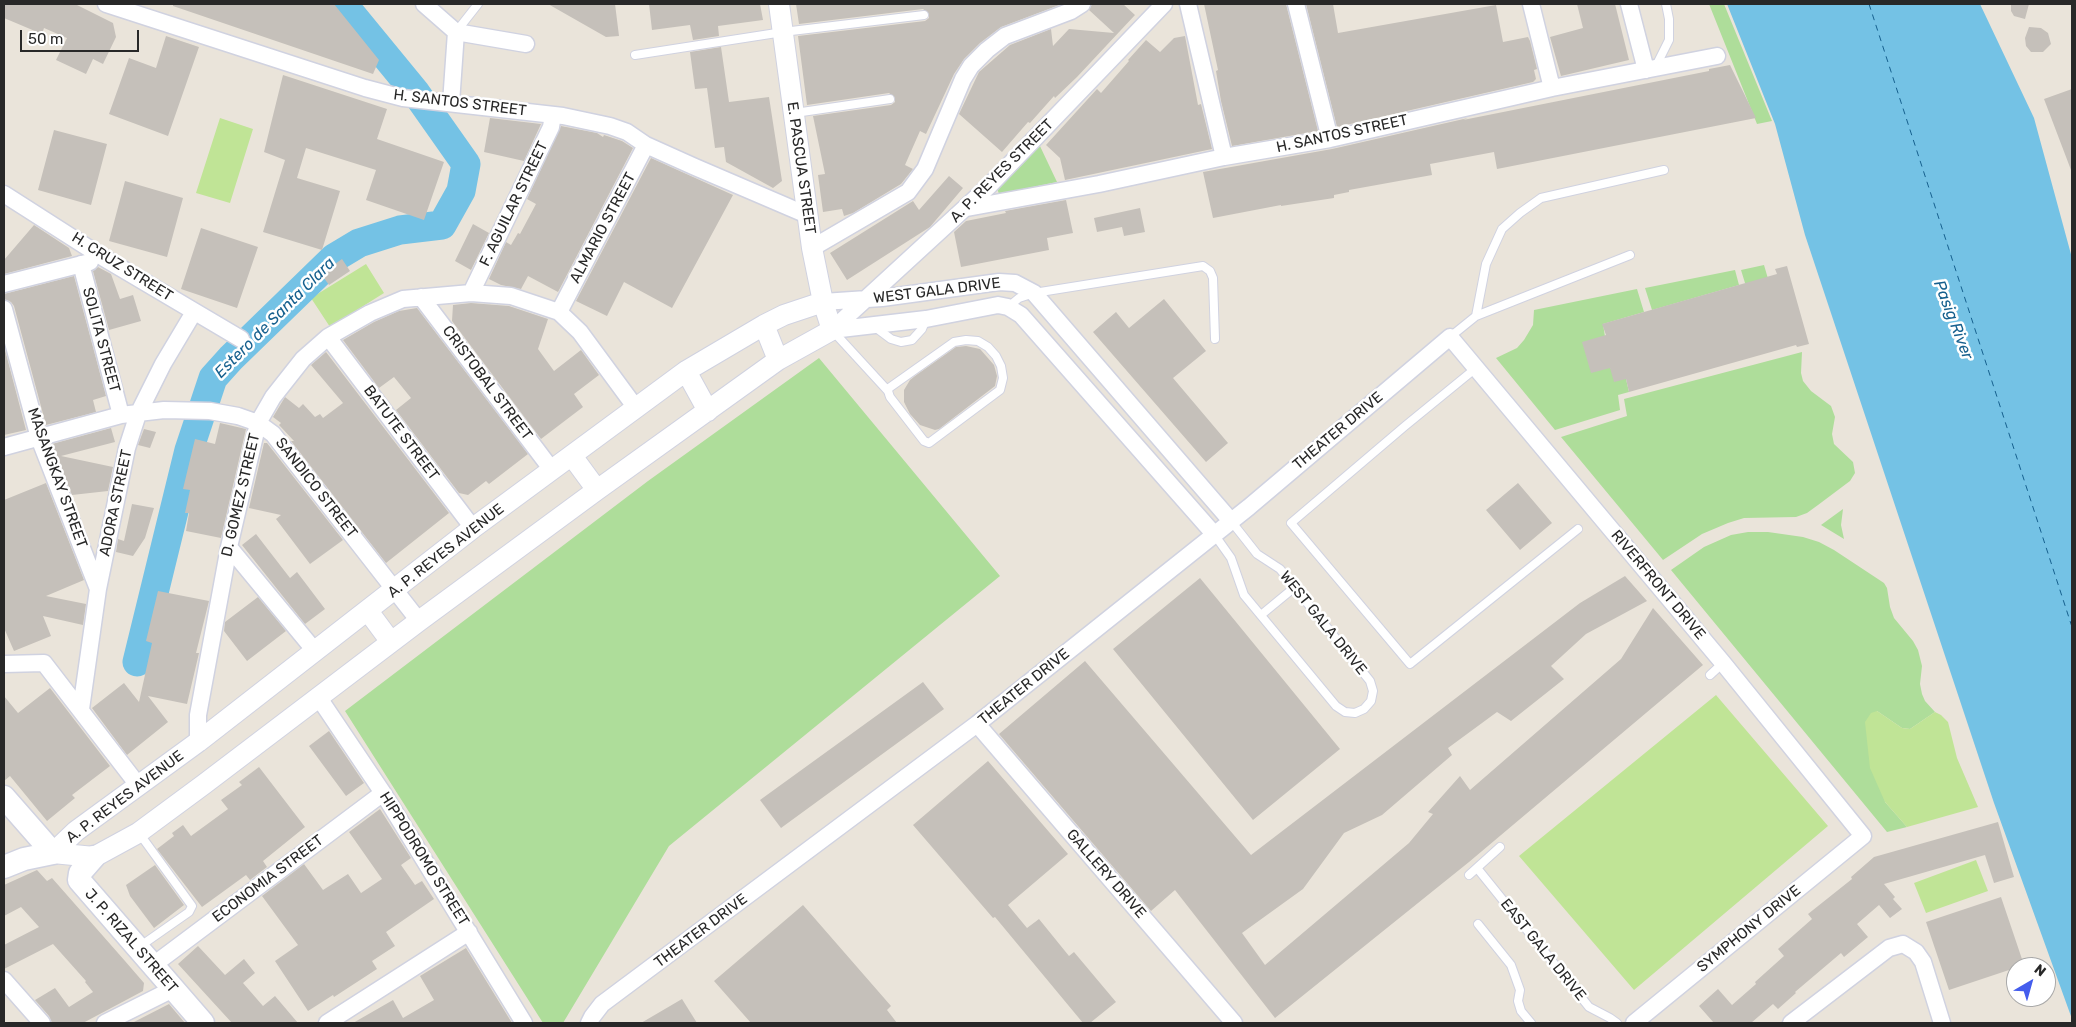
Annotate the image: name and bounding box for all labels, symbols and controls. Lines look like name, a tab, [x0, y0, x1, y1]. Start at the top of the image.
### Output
scale bar	[22, 20, 141, 52]
text: 50 m	[28, 30, 63, 48]
street label: H. SANTOS STREET	[392, 86, 528, 120]
street label: E. PASCUA STREET	[783, 101, 819, 235]
street label: H. SANTOS STREET	[1275, 111, 1409, 157]
street label: A. P. REYES STREET	[947, 116, 1057, 226]
street label: F. AGUILAR STREET	[476, 139, 552, 269]
street label: ALMARIO STREET	[566, 170, 640, 286]
street label: H. CRUZ STREET	[68, 229, 176, 305]
water label: Estero de Santa Clara	[211, 254, 339, 382]
street label: WEST GALA DRIVE	[872, 274, 1002, 308]
water label: Pasig River	[1929, 278, 1977, 362]
street label: SOLITA STREET	[78, 286, 124, 394]
street label: CRISTOBAL STREET	[438, 322, 536, 444]
street label: BATUTE STREET	[359, 382, 443, 484]
street label: THEATER DRIVE	[1289, 388, 1387, 474]
street label: MASANGKAY STREET	[23, 406, 91, 550]
street label: D. GOMEZ STREET	[218, 431, 264, 559]
street label: SANDICO STREET	[271, 434, 361, 542]
street label: ADORA STREET	[96, 448, 136, 558]
street label: A. P. REYES AVENUE	[384, 500, 508, 602]
street label: RIVERFRONT DRIVE	[1607, 527, 1709, 643]
street label: WEST GALA DRIVE	[1276, 568, 1370, 678]
street label: THEATER DRIVE	[975, 645, 1073, 729]
street label: A. P. REYES AVENUE	[63, 747, 187, 847]
street label: HIPPODROMO STREET	[375, 789, 473, 929]
street label: GALLERY DRIVE	[1062, 826, 1150, 922]
street label: ECONOMIA STREET	[209, 831, 327, 927]
street label: SYMPHONY DRIVE	[1694, 882, 1804, 976]
street label: J. P. RIZAL STREET	[81, 885, 181, 997]
street label: THEATER DRIVE	[651, 890, 751, 972]
street label: EAST GALA DRIVE	[1496, 895, 1590, 1005]
north arrow	[2006, 957, 2056, 1007]
text: N	[2031, 961, 2049, 980]

